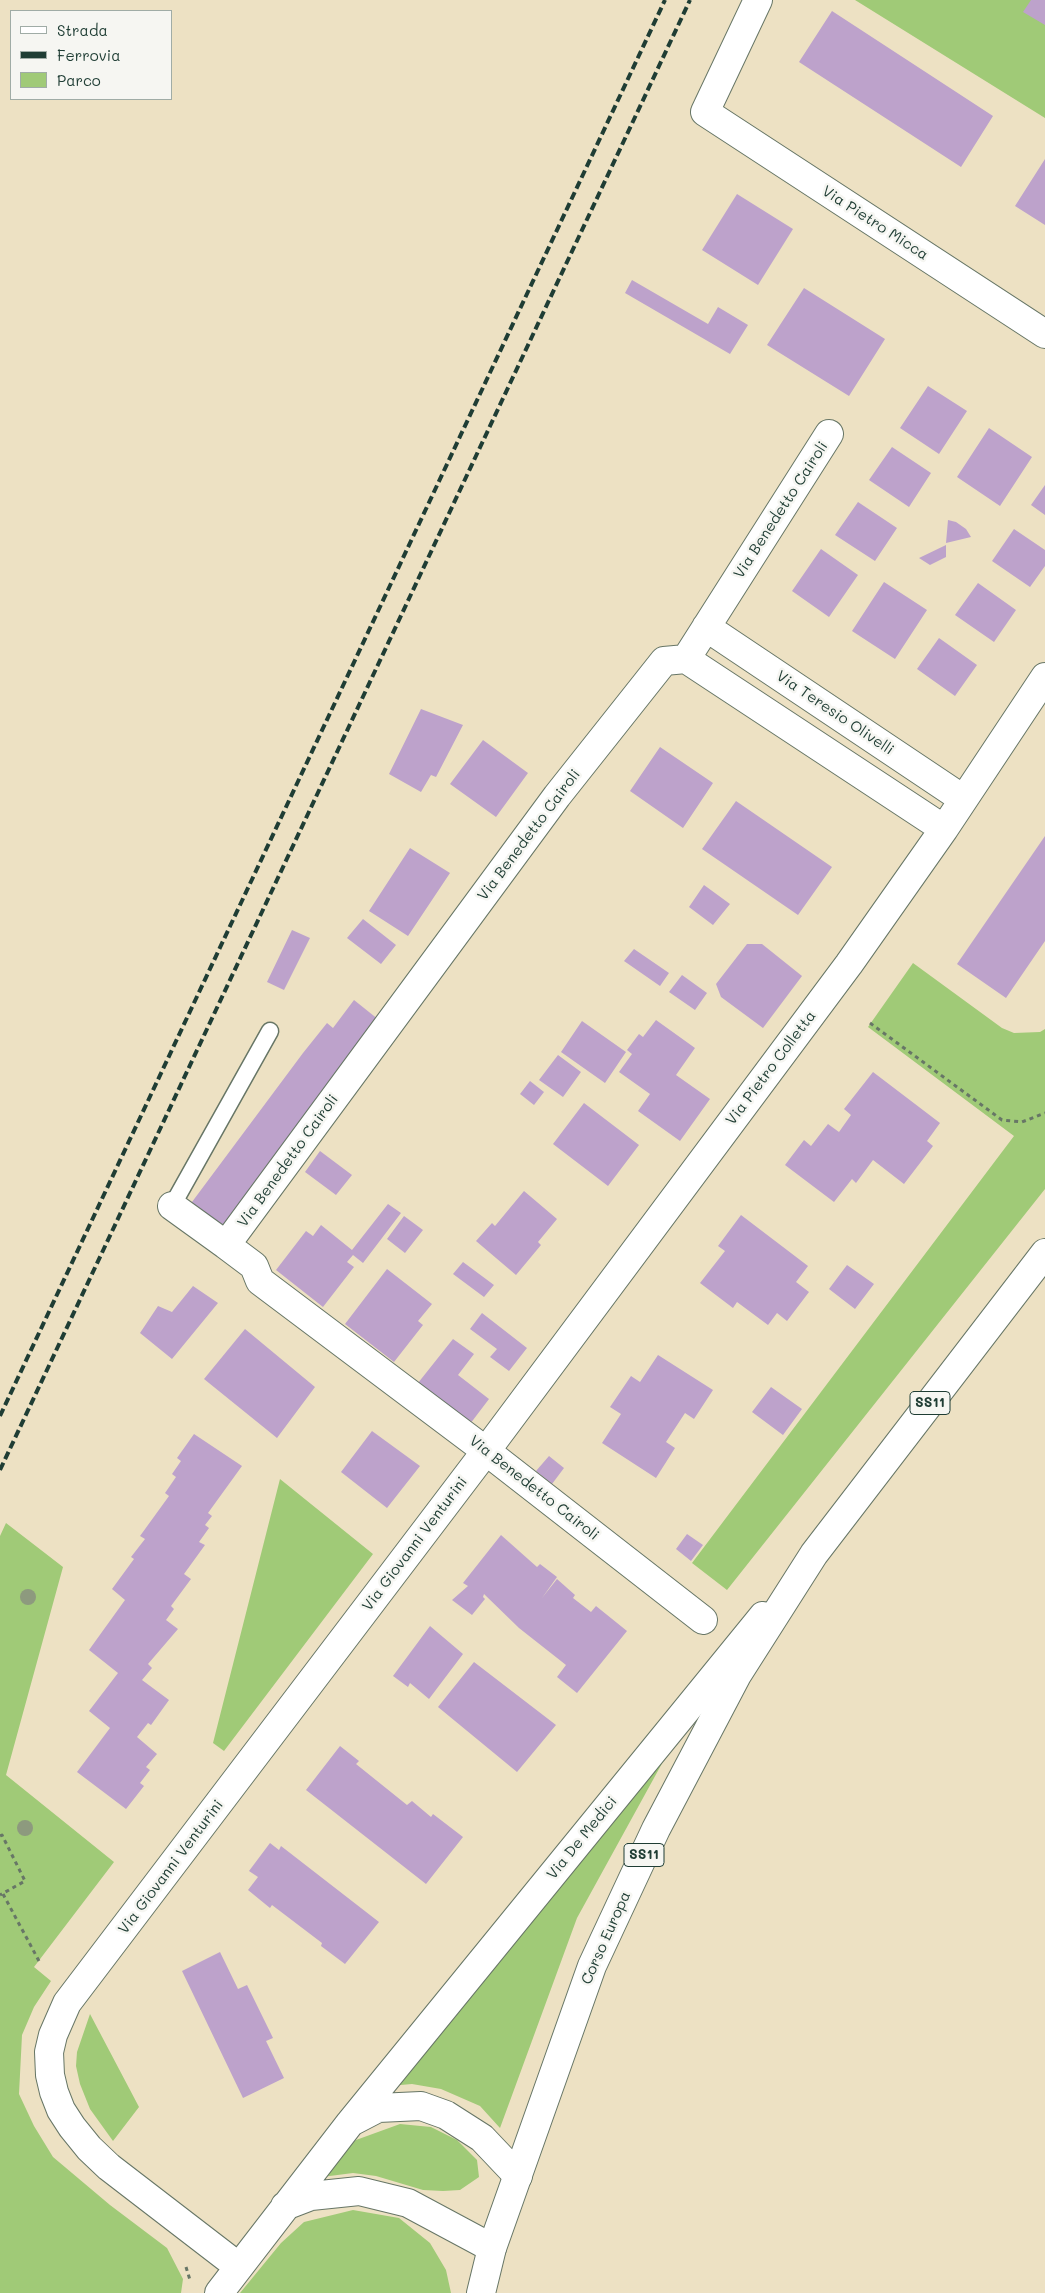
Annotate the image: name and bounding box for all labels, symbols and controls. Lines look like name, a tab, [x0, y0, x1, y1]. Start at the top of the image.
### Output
legend	[10, 10, 172, 100]
text: Strada	[57, 20, 108, 40]
text: Ferrovia	[57, 45, 121, 65]
text: Parco	[57, 70, 101, 90]
street label: Via Pietro Micca	[819, 182, 931, 264]
street label: Via Benedetto Cairoli	[730, 438, 832, 582]
street label: Via Teresio Olivelli	[773, 667, 897, 759]
street label: Via Benedetto Cairoli	[474, 766, 584, 904]
street label: Via Pietro Colletta	[722, 1007, 820, 1129]
street label: Via Benedetto Cairoli	[234, 1091, 342, 1231]
road number: SS11	[910, 1392, 950, 1415]
street label: Via Benedetto Cairoli	[466, 1432, 602, 1544]
street label: Via Giovanni Venturini	[359, 1473, 471, 1615]
street label: Via De Medici	[543, 1793, 621, 1883]
street label: Via Giovanni Venturini	[115, 1796, 227, 1938]
road number: SS11	[624, 1844, 664, 1866]
street label: Corso Europa	[577, 1889, 635, 1987]

